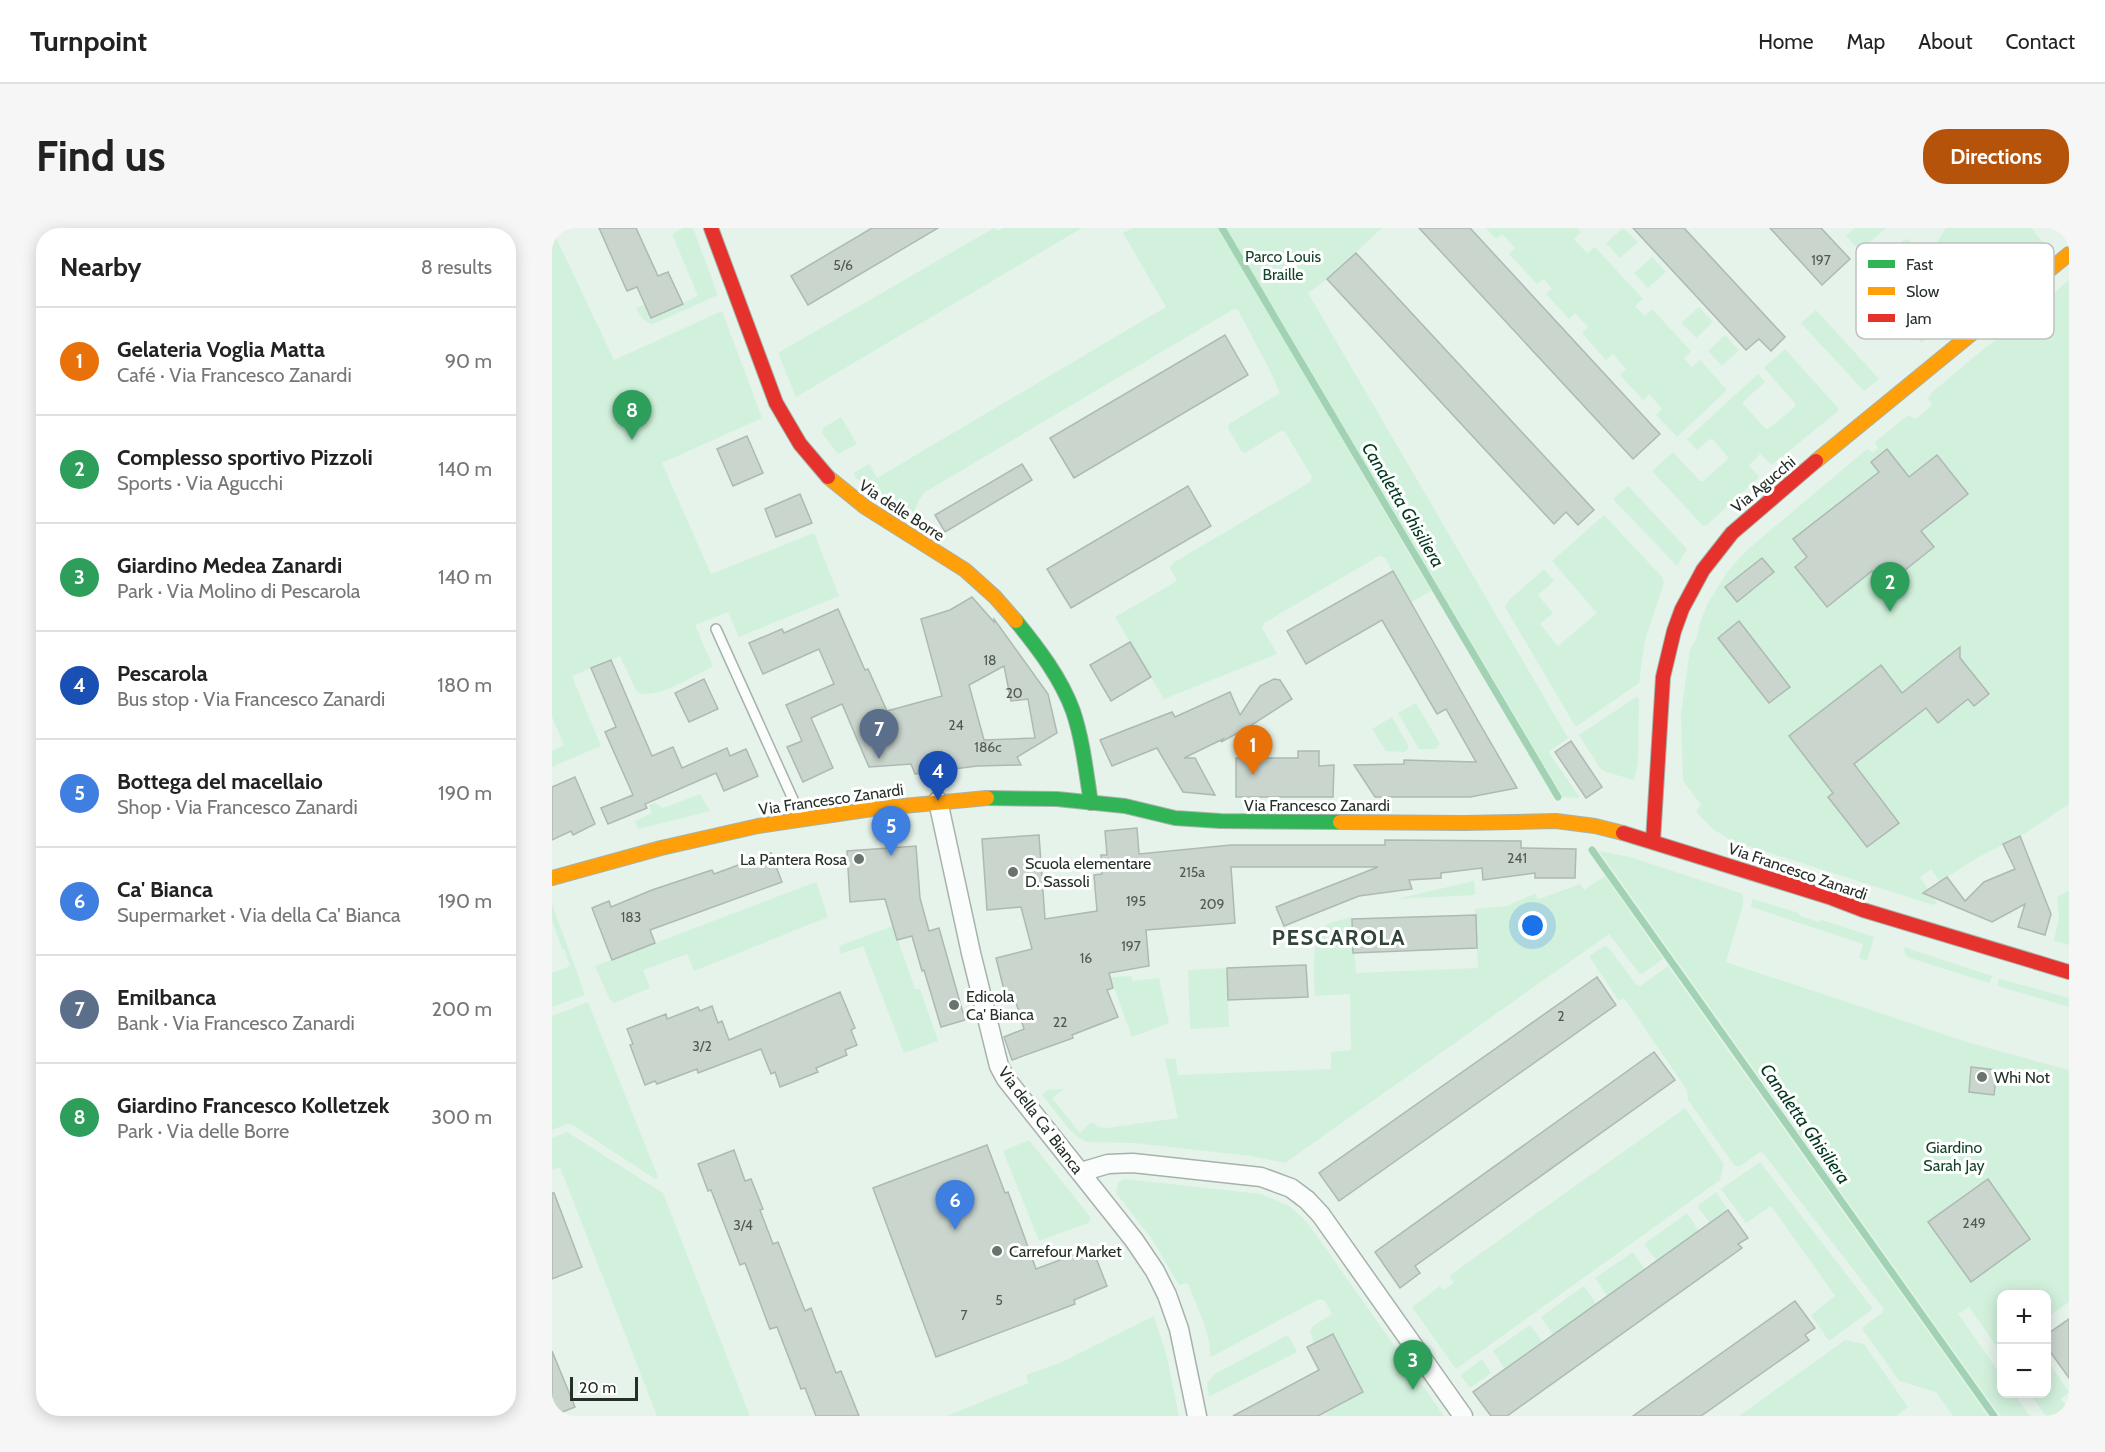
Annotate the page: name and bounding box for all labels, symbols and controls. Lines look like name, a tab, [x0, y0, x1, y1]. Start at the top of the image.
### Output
text: Turnpoint	[30, 24, 147, 58]
text: Home	[1758, 29, 1814, 54]
text: Map	[1847, 29, 1885, 54]
text: About	[1918, 29, 1972, 54]
text: Contact	[2005, 29, 2075, 54]
button: Directions	[1923, 129, 2069, 184]
text: Find us	[36, 130, 165, 182]
legend	[1856, 243, 2054, 339]
park label: Parco Louis Braille	[1245, 247, 1321, 284]
text: Nearby	[60, 251, 141, 283]
house number: 197	[1811, 251, 1831, 269]
text: 8 results	[421, 255, 492, 279]
text: Fast	[1906, 255, 1934, 274]
house number: 5/6	[833, 256, 853, 274]
text: Slow	[1906, 282, 1940, 301]
text: Jam	[1905, 309, 1932, 328]
text: Gelateria Voglia Matta	[117, 336, 325, 363]
text: 1	[76, 349, 83, 373]
text: 90 m	[445, 349, 492, 373]
text: Café · Via Francesco Zanardi	[117, 363, 352, 387]
pin: 8	[612, 390, 652, 440]
water label: Canaletta Ghisiliera	[1357, 439, 1449, 571]
text: Complesso sportivo Pizzoli	[117, 444, 373, 471]
street label: Via Agucchi	[1727, 452, 1799, 517]
text: 2	[74, 457, 85, 481]
text: 140 m	[438, 457, 492, 481]
text: Sports · Via Agucchi	[117, 471, 283, 495]
street label: Via delle Borre	[855, 476, 948, 545]
text: Giardino Medea Zanardi	[117, 552, 342, 579]
pin: 2	[1870, 562, 1910, 612]
text: 3	[74, 565, 85, 589]
text: 140 m	[438, 565, 492, 589]
text: Park · Via Molino di Pescarola	[117, 579, 360, 603]
house number: 18	[983, 651, 997, 669]
text: Pescarola	[117, 660, 208, 687]
text: 4	[73, 673, 86, 697]
text: 180 m	[437, 673, 492, 697]
house number: 20	[1005, 684, 1023, 702]
text: Bus stop · Via Francesco Zanardi	[117, 687, 385, 711]
pin: 7	[860, 710, 898, 759]
house number: 24	[948, 716, 964, 734]
pin: 1	[1234, 726, 1272, 775]
house number: 186c	[974, 738, 1002, 756]
pin: 4	[918, 752, 958, 801]
text: Bottega del macellaio	[117, 768, 323, 795]
street label: Via Francesco Zanardi	[757, 780, 905, 819]
text: 5	[74, 781, 85, 805]
text: 190 m	[438, 781, 492, 805]
text: Shop · Via Francesco Zanardi	[117, 795, 358, 819]
street label: Via Francesco Zanardi	[1244, 796, 1390, 815]
pin: 5	[872, 806, 910, 856]
street label: Via Francesco Zanardi	[1726, 839, 1870, 904]
house number: 241	[1507, 849, 1527, 867]
place label: La Pantera Rosa	[740, 850, 847, 869]
marker: La Pantera Rosa	[852, 852, 866, 866]
place label: Scuola elementare D. Sassoli	[1025, 854, 1151, 891]
house number: 215a	[1179, 863, 1205, 881]
marker: Scuola elementare D. Sassoli	[1006, 865, 1020, 879]
text: Ca' Bianca	[117, 876, 213, 903]
text: 6	[74, 889, 85, 913]
text: 190 m	[438, 889, 492, 913]
house number: 195	[1126, 892, 1146, 910]
house number: 209	[1199, 895, 1225, 913]
text: Supermarket · Via della Ca' Bianca	[117, 903, 401, 927]
house number: 183	[621, 908, 641, 926]
your location	[1518, 911, 1547, 940]
district label: PESCAROLA	[1272, 924, 1406, 951]
house number: 197	[1121, 937, 1141, 955]
house number: 16	[1080, 949, 1092, 967]
text: Emilbanca	[117, 984, 216, 1011]
place label: Edicola Ca' Bianca	[966, 987, 1034, 1024]
text: 7	[74, 997, 85, 1021]
text: 200 m	[432, 997, 492, 1021]
marker: Edicola Ca' Bianca	[947, 998, 961, 1012]
house number: 2	[1557, 1007, 1565, 1025]
text: Bank · Via Francesco Zanardi	[117, 1011, 355, 1035]
house number: 22	[1053, 1013, 1067, 1031]
house number: 3/2	[692, 1037, 712, 1055]
water label: Canaletta Ghisiliera	[1755, 1060, 1855, 1188]
street label: Via della Ca' Bianca	[994, 1063, 1087, 1178]
place label: Whi Not	[1994, 1068, 2051, 1087]
marker: Whi Not	[1975, 1070, 1989, 1084]
text: Giardino Francesco Kolletzek	[117, 1092, 389, 1119]
text: 8	[73, 1105, 86, 1129]
text: 300 m	[431, 1105, 492, 1129]
text: Park · Via delle Borre	[117, 1119, 289, 1143]
park label: Giardino Sarah Jay	[1923, 1138, 1985, 1175]
pin: 6	[936, 1180, 974, 1230]
house number: 249	[1962, 1214, 1986, 1232]
house number: 3/4	[733, 1216, 753, 1234]
place label: Carrefour Market	[1009, 1242, 1122, 1261]
marker: Carrefour Market	[990, 1244, 1004, 1258]
map controls	[1997, 1290, 2051, 1398]
button: +	[1997, 1290, 2051, 1344]
house number: 5	[995, 1291, 1003, 1309]
house number: 7	[960, 1306, 968, 1324]
pin: 3	[1394, 1340, 1432, 1390]
button: −	[1997, 1344, 2051, 1398]
scale bar	[570, 1374, 638, 1402]
text: 20 m	[579, 1378, 616, 1397]

